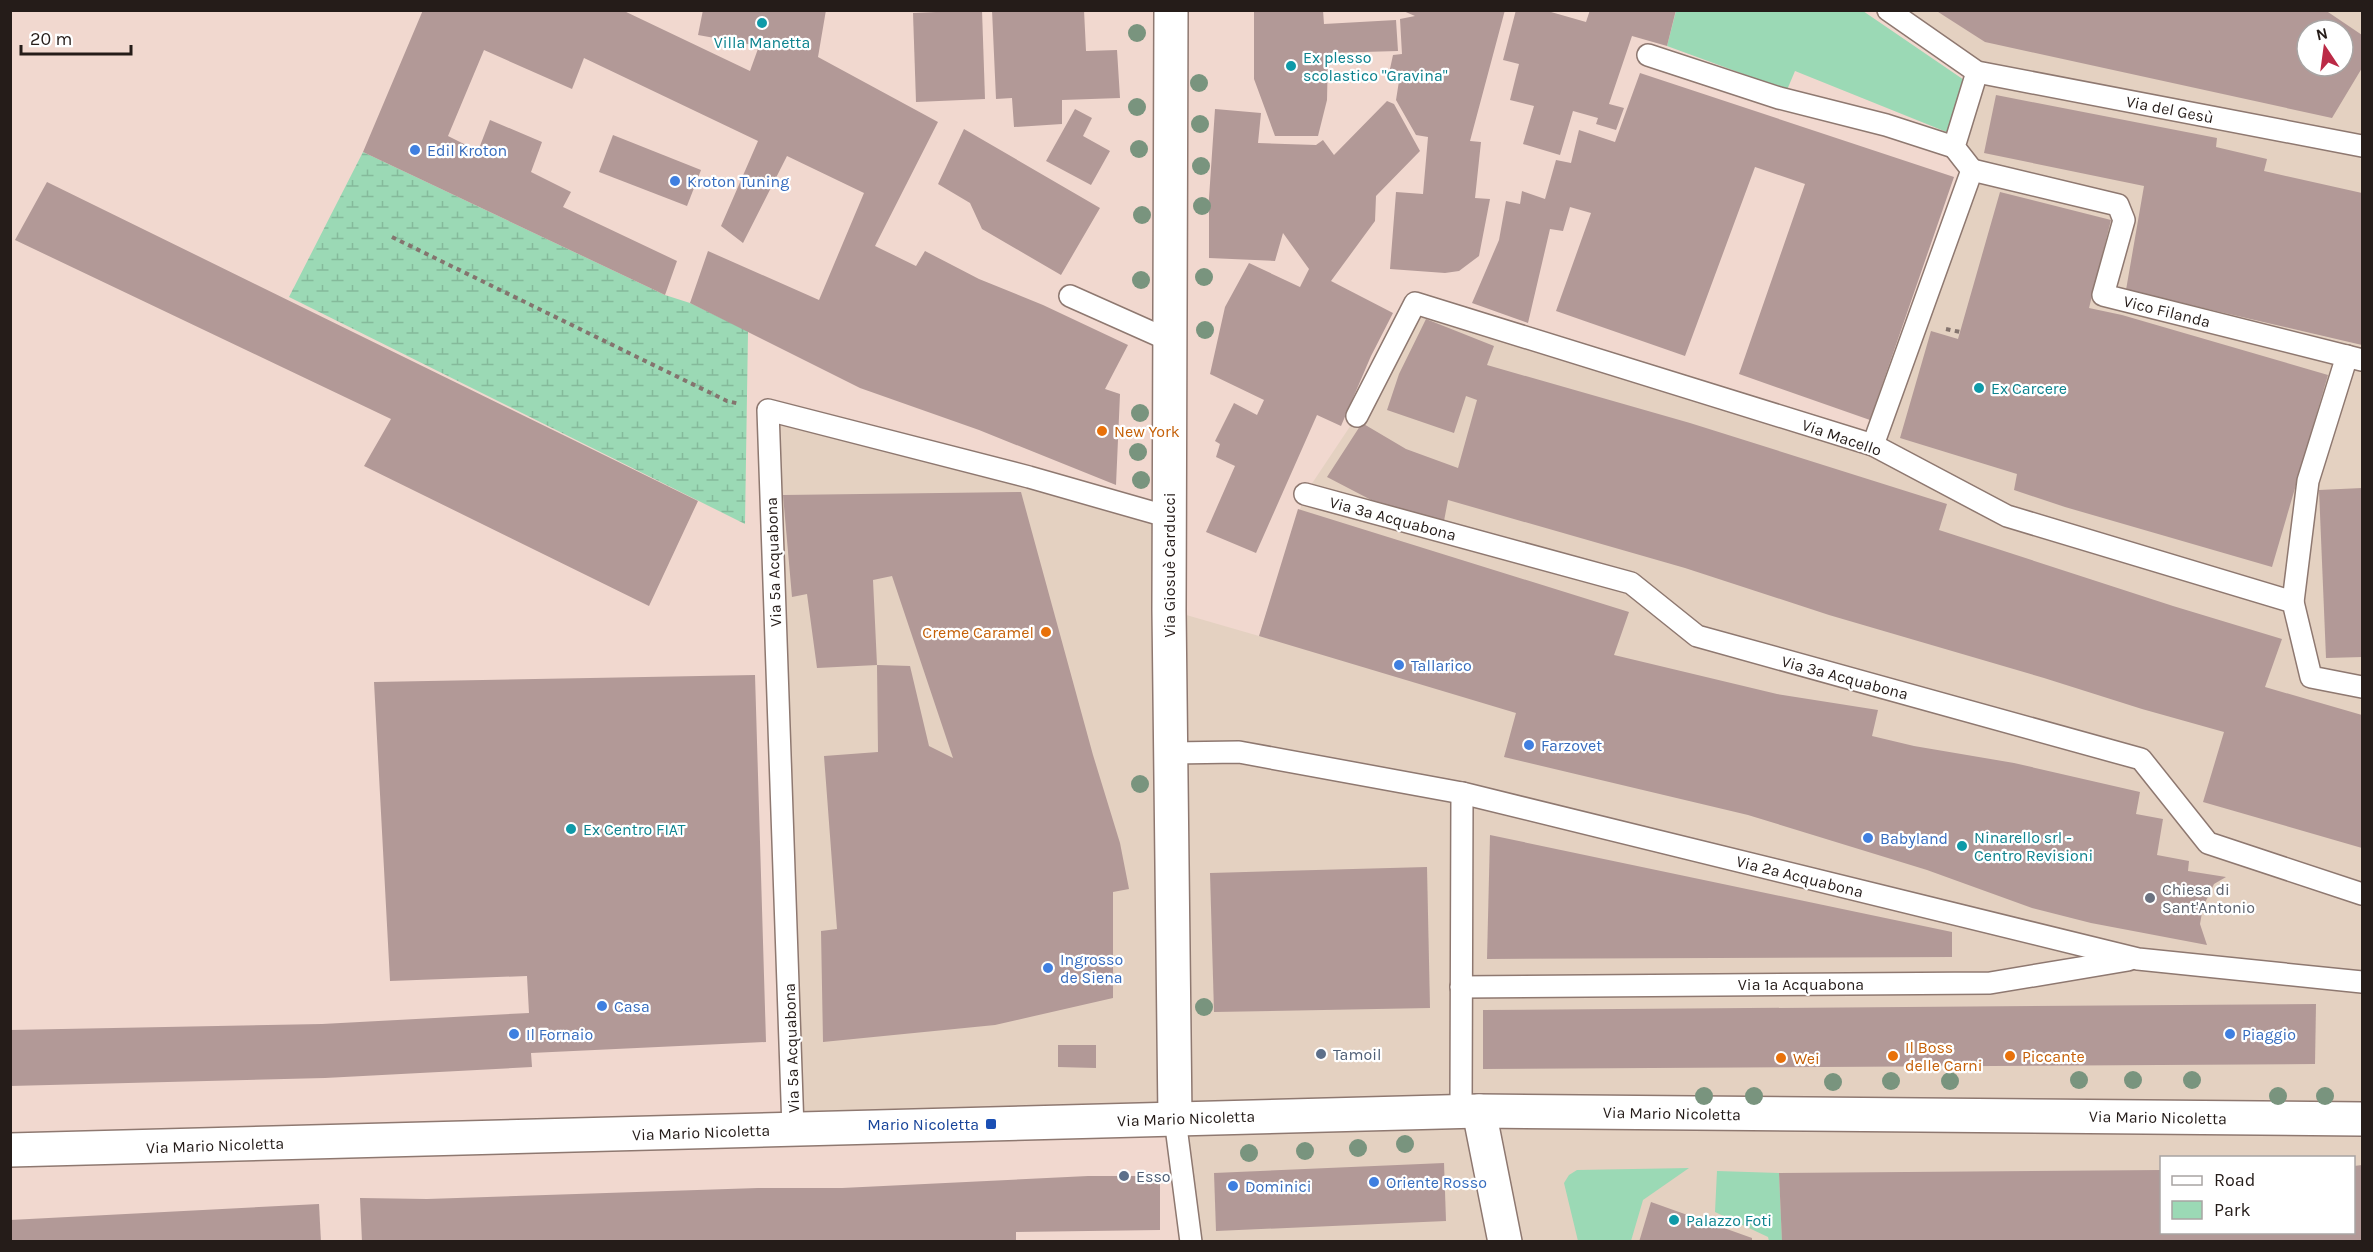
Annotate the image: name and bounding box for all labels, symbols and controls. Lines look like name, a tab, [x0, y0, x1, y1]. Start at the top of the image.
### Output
marker: Villa Manetta	[755, 16, 769, 30]
scale bar	[21, 18, 130, 56]
north arrow	[2295, 18, 2355, 78]
text: N	[2314, 23, 2329, 44]
text: 20 m	[30, 28, 72, 50]
place label: Villa Manetta	[714, 33, 810, 52]
place label: Ex plesso scolastico "Gravina"	[1303, 48, 1448, 85]
marker: Ex plesso scolastico "Gravina"	[1284, 59, 1298, 73]
street label: Via del Gesù	[2124, 92, 2215, 127]
place label: Edil Kroton	[427, 141, 507, 160]
marker: Edil Kroton	[408, 143, 422, 157]
place label: Kroton Tuning	[687, 172, 789, 191]
marker: Kroton Tuning	[668, 174, 682, 188]
street label: Vico Filanda	[2121, 292, 2212, 331]
place label: Ex Carcere	[1991, 379, 2067, 398]
marker: Ex Carcere	[1972, 381, 1986, 395]
street label: Via Macello	[1800, 415, 1884, 460]
place label: New York	[1114, 422, 1180, 441]
marker: New York	[1095, 424, 1109, 438]
street label: Via Giosuè Carducci	[1160, 492, 1179, 638]
street label: Via 3a Acquabona	[1327, 492, 1458, 545]
street label: Via 5a Acquabona	[762, 497, 785, 627]
place label: Creme Caramel	[922, 623, 1034, 642]
marker: Creme Caramel	[1039, 625, 1053, 639]
street label: Via 3a Acquabona	[1779, 651, 1910, 704]
place label: Tallarico	[1411, 656, 1472, 675]
marker: Tallarico	[1392, 658, 1406, 672]
place label: Farzovet	[1541, 736, 1602, 755]
marker: Farzovet	[1522, 738, 1536, 752]
place label: Ex Centro FIAT	[583, 820, 685, 839]
marker: Ex Centro FIAT	[564, 822, 578, 836]
place label: Ninarello srl - Centro Revisioni	[1974, 828, 2093, 865]
place label: Babyland	[1880, 829, 1948, 848]
marker: Babyland	[1861, 831, 1875, 845]
marker: Ninarello srl - Centro Revisioni	[1955, 839, 1969, 853]
street label: Via 2a Acquabona	[1734, 852, 1865, 901]
place label: Chiesa di Sant'Antonio	[2162, 880, 2255, 917]
marker: Chiesa di Sant'Antonio	[2143, 891, 2157, 905]
place label: Ingrosso de Siena	[1060, 950, 1123, 987]
marker: Ingrosso de Siena	[1041, 961, 1055, 975]
street label: Via 1a Acquabona	[1738, 975, 1864, 994]
street label: Via 5a Acquabona	[780, 983, 803, 1113]
place label: Casa	[614, 997, 650, 1016]
marker: Casa	[595, 999, 609, 1013]
place label: Il Fornaio	[526, 1025, 593, 1044]
place label: Piaggio	[2242, 1025, 2296, 1044]
marker: Il Fornaio	[507, 1027, 521, 1041]
marker: Piaggio	[2223, 1027, 2237, 1041]
place label: Il Boss delle Carni	[1905, 1038, 1983, 1075]
place label: Tamoil	[1333, 1045, 1381, 1064]
marker: Tamoil	[1314, 1047, 1328, 1061]
place label: Piccante	[2022, 1047, 2085, 1066]
place label: Wei	[1793, 1049, 1820, 1068]
marker: Il Boss delle Carni	[1886, 1049, 1900, 1063]
marker: Piccante	[2003, 1049, 2017, 1063]
marker: Wei	[1774, 1051, 1788, 1065]
street label: Via Mario Nicoletta	[1603, 1103, 1741, 1124]
street label: Via Mario Nicoletta	[1117, 1107, 1255, 1130]
street label: Via Mario Nicoletta	[2089, 1107, 2227, 1128]
place label: Mario Nicoletta	[867, 1115, 979, 1134]
marker: Mario Nicoletta	[984, 1117, 998, 1131]
street label: Via Mario Nicoletta	[632, 1121, 770, 1144]
street label: Via Mario Nicoletta	[146, 1134, 284, 1157]
legend	[2160, 1156, 2355, 1234]
place label: Esso	[1136, 1167, 1171, 1186]
marker: Esso	[1117, 1169, 1131, 1183]
text: Road	[2214, 1169, 2255, 1191]
place label: Oriente Rosso	[1386, 1173, 1487, 1192]
marker: Oriente Rosso	[1367, 1175, 1381, 1189]
place label: Dominici	[1245, 1177, 1312, 1196]
marker: Dominici	[1226, 1179, 1240, 1193]
text: Park	[2214, 1199, 2251, 1221]
place label: Palazzo Foti	[1686, 1211, 1772, 1230]
marker: Palazzo Foti	[1667, 1213, 1681, 1227]

